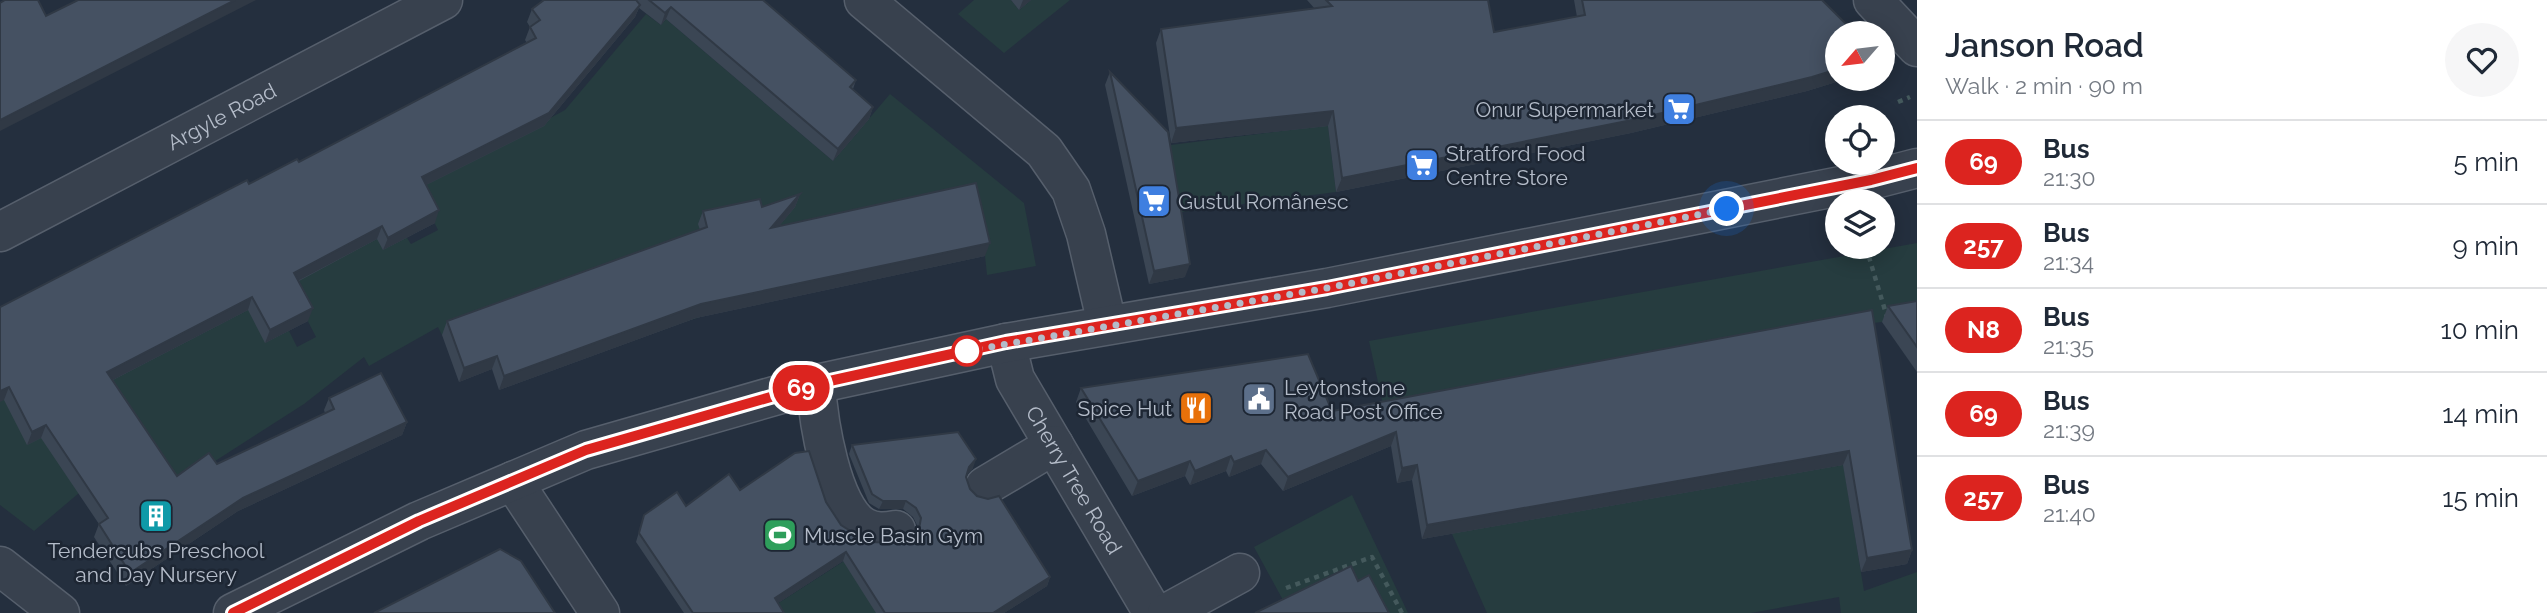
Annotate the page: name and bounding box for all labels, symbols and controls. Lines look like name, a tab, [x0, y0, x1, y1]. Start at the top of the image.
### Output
north arrow	[1825, 21, 1895, 91]
map controls	[1825, 21, 1895, 259]
button: heart	[2445, 23, 2519, 97]
text: Janson Road	[1945, 26, 2144, 65]
text: Walk · 2 min · 90 m	[1945, 72, 2143, 99]
street label: Argyle Road	[163, 77, 280, 155]
supermarket icon: Onur Supermarket	[1660, 90, 1698, 128]
place label: Onur Supermarket	[1476, 97, 1654, 122]
button: locate	[1825, 105, 1895, 175]
text: Bus	[2043, 134, 2090, 164]
place label: Stratford Food Centre Store	[1446, 141, 1586, 190]
supermarket icon: Stratford Food Centre Store	[1403, 146, 1441, 184]
text: 69	[1969, 147, 1998, 176]
text: 5 min	[2453, 147, 2519, 177]
text: 21:30	[2043, 164, 2096, 191]
supermarket icon: Gustul Românesc	[1135, 182, 1173, 220]
place label: Gustul Românesc	[1178, 189, 1348, 214]
button: layers	[1825, 189, 1895, 259]
your location	[1709, 191, 1744, 226]
text: Bus	[2043, 218, 2090, 248]
text: 257	[1963, 231, 2004, 260]
text: 9 min	[2452, 231, 2519, 261]
text: 21:34	[2043, 248, 2094, 275]
text: Bus	[2043, 302, 2090, 332]
text: N8	[1967, 315, 2000, 344]
text: 10 min	[2441, 315, 2519, 345]
text: 21:35	[2043, 332, 2094, 359]
unlabelled marker	[952, 336, 982, 366]
line badge: 69	[770, 365, 832, 411]
text: 69	[787, 373, 815, 402]
place label: Leytonstone Road Post Office	[1284, 375, 1443, 424]
public building icon: Leytonstone Road Post Office	[1240, 380, 1278, 418]
text: Bus	[2043, 386, 2090, 416]
restaurant icon: Spice Hut	[1177, 389, 1215, 427]
place label: Spice Hut	[1078, 396, 1172, 421]
text: 69	[1969, 399, 1998, 428]
text: 14 min	[2442, 399, 2519, 429]
street label: Cherry Tree Road	[1021, 401, 1128, 558]
text: 21:39	[2043, 416, 2095, 443]
text: Bus	[2043, 470, 2090, 500]
text: 257	[1963, 483, 2004, 512]
text: 15 min	[2442, 483, 2519, 513]
building icon: Tendercubs Preschool and Day Nursery	[137, 497, 175, 535]
text: 21:40	[2043, 500, 2096, 527]
sports icon: Muscle Basin Gym	[761, 516, 799, 554]
place label: Muscle Basin Gym	[804, 523, 983, 548]
place label: Tendercubs Preschool and Day Nursery	[48, 538, 265, 587]

